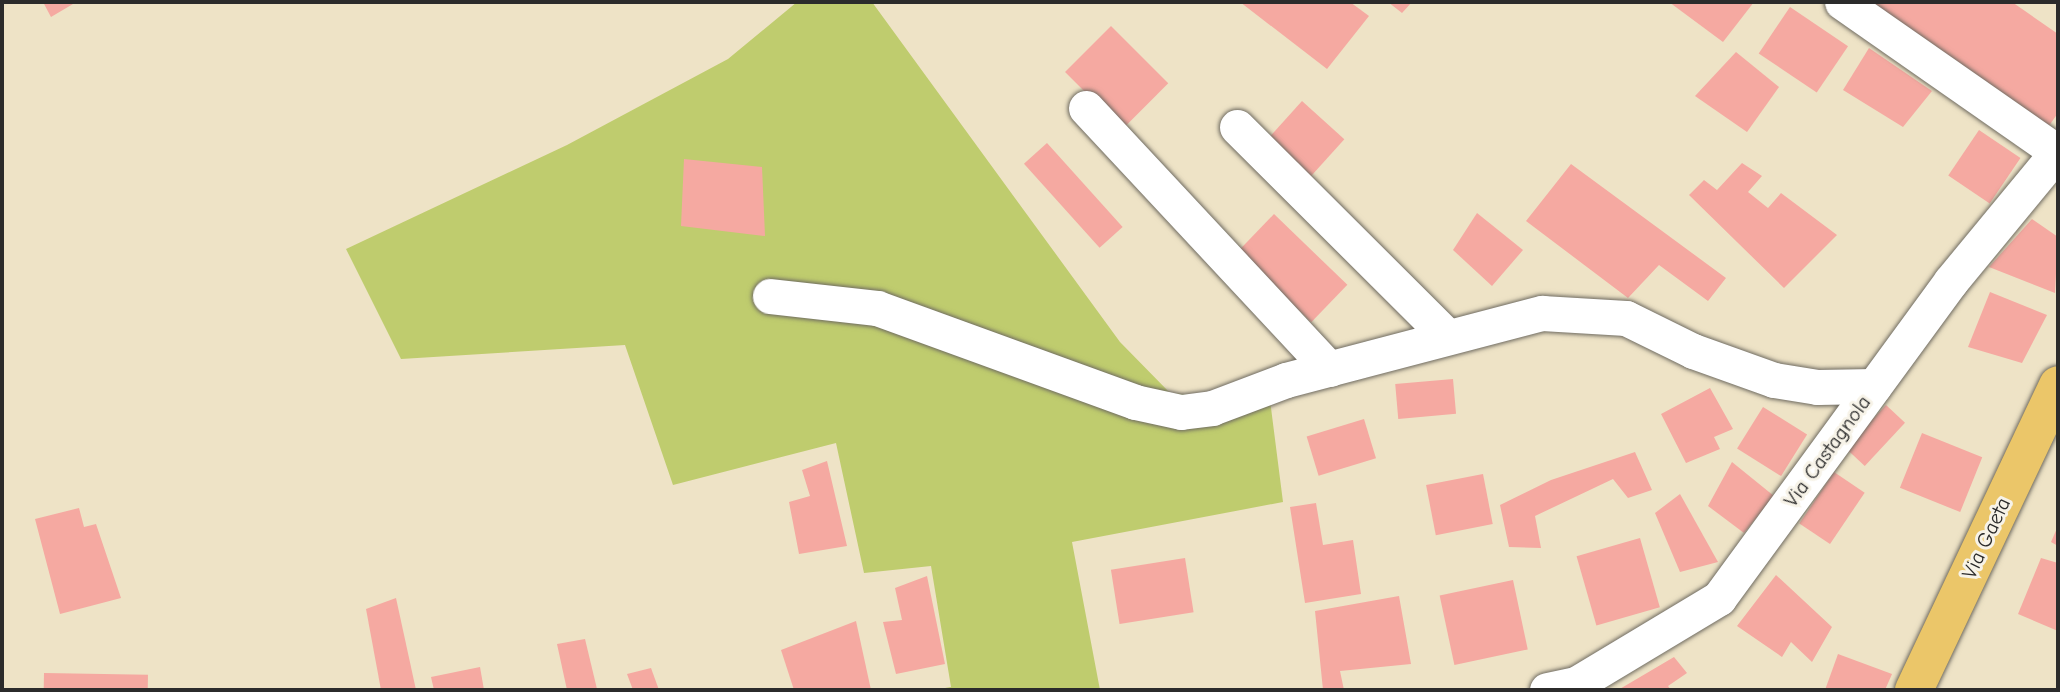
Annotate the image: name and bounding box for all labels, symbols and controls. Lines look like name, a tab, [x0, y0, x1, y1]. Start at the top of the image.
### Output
street label: Via Castagnola	[1778, 390, 1876, 512]
street label: Via Gaeta	[1956, 493, 2016, 583]

